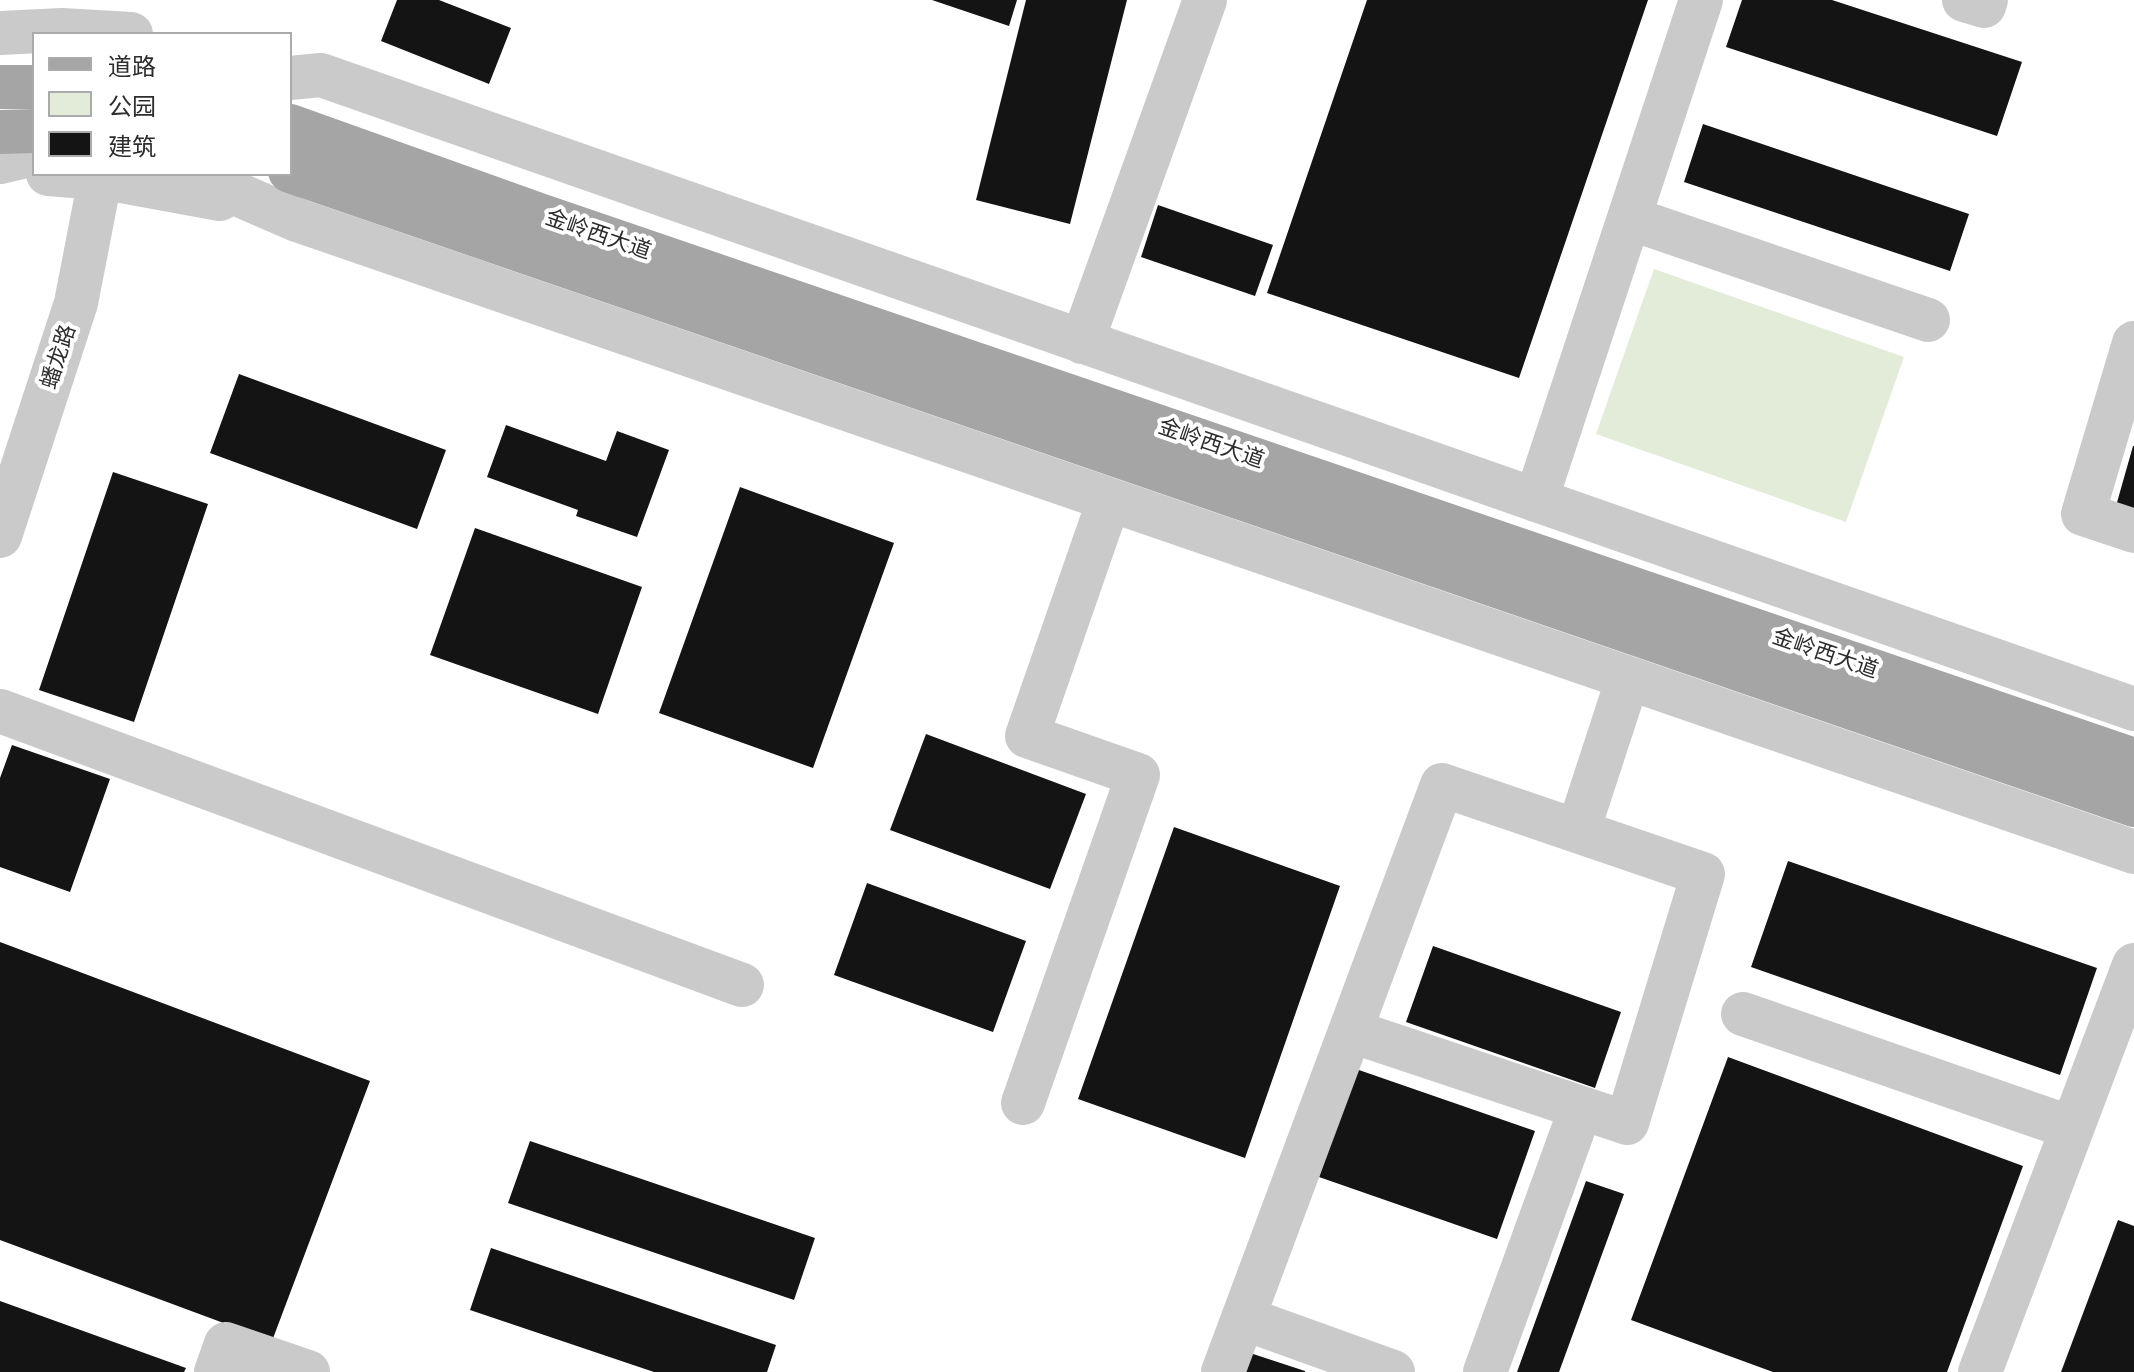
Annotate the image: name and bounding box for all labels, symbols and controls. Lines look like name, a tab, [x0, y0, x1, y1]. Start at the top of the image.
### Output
legend	[32, 32, 292, 176]
text: 道路	[108, 51, 156, 82]
text: 公园	[108, 91, 156, 122]
text: 建筑	[108, 131, 156, 162]
street label: 金岭西大道	[542, 205, 654, 265]
street label: 蟠龙路	[36, 322, 82, 392]
street label: 金岭西大道	[1155, 414, 1267, 474]
street label: 金岭西大道	[1769, 624, 1881, 684]

